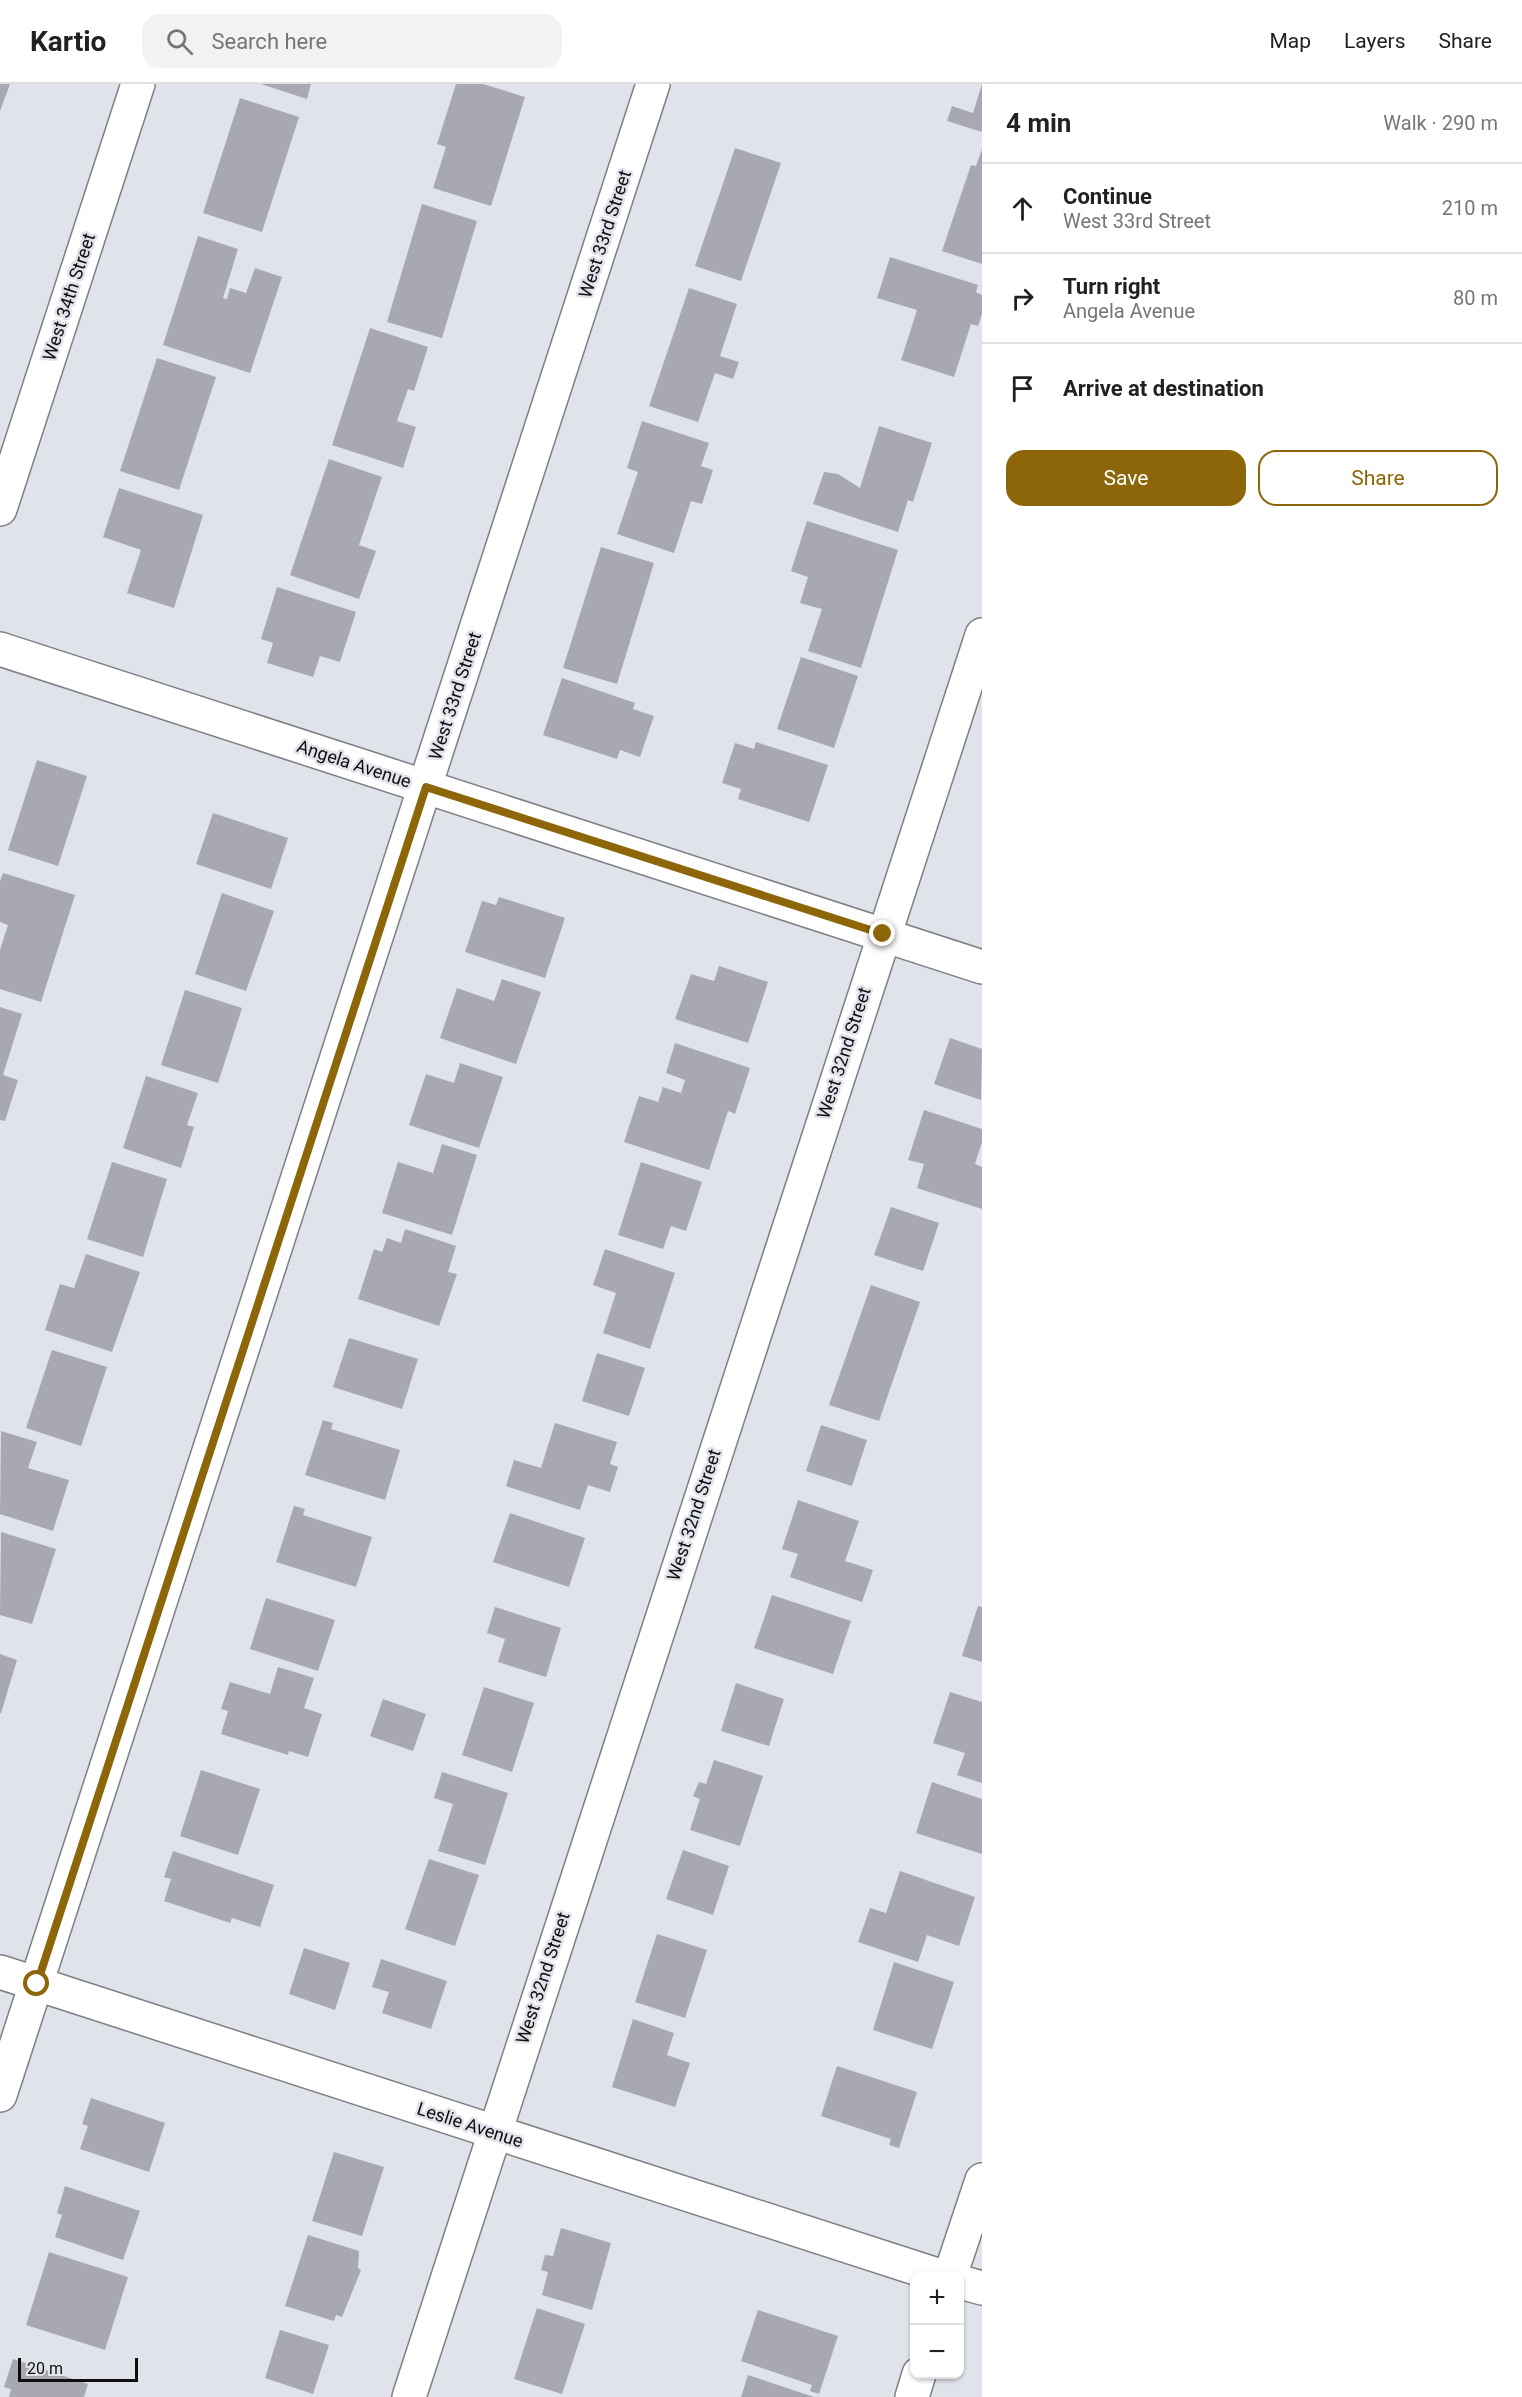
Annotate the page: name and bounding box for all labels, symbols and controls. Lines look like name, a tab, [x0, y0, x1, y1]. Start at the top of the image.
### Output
search box	[142, 14, 562, 68]
text: Kartio	[30, 25, 106, 58]
icon: search	[163, 25, 196, 58]
text: Search here	[211, 29, 327, 54]
text: Map	[1269, 29, 1311, 53]
text: Layers	[1344, 29, 1405, 53]
text: Share	[1438, 29, 1492, 53]
text: 4 min	[1006, 108, 1071, 138]
text: Walk · 290 m	[1383, 111, 1498, 135]
street label: West 33rd Street	[574, 167, 635, 300]
text: Continue	[1063, 184, 1152, 209]
icon: ahead	[1006, 192, 1039, 225]
text: 210 m	[1442, 196, 1498, 220]
text: West 33rd Street	[1063, 209, 1211, 233]
street label: West 34th Street	[38, 230, 99, 363]
text: Turn right	[1063, 274, 1160, 299]
icon: right	[1006, 282, 1039, 315]
text: 80 m	[1453, 286, 1498, 310]
text: Angela Avenue	[1063, 299, 1195, 323]
icon: arrive	[1006, 372, 1039, 405]
text: Arrive at destination	[1063, 376, 1264, 401]
button: Save	[1006, 450, 1246, 506]
button: Share	[1258, 450, 1498, 506]
street label: West 33rd Street	[424, 629, 485, 762]
street label: Angela Avenue	[294, 735, 414, 792]
route end	[869, 920, 895, 946]
street label: West 32nd Street	[812, 984, 875, 1121]
street label: West 32nd Street	[662, 1446, 725, 1583]
street label: West 32nd Street	[511, 1909, 574, 2046]
route start	[23, 1970, 49, 1996]
street label: Leslie Avenue	[415, 2098, 526, 2152]
map controls	[910, 2271, 964, 2379]
button: +	[910, 2271, 964, 2325]
button: −	[910, 2325, 964, 2379]
scale bar	[18, 2355, 138, 2382]
text: 20 m	[27, 2359, 63, 2378]

